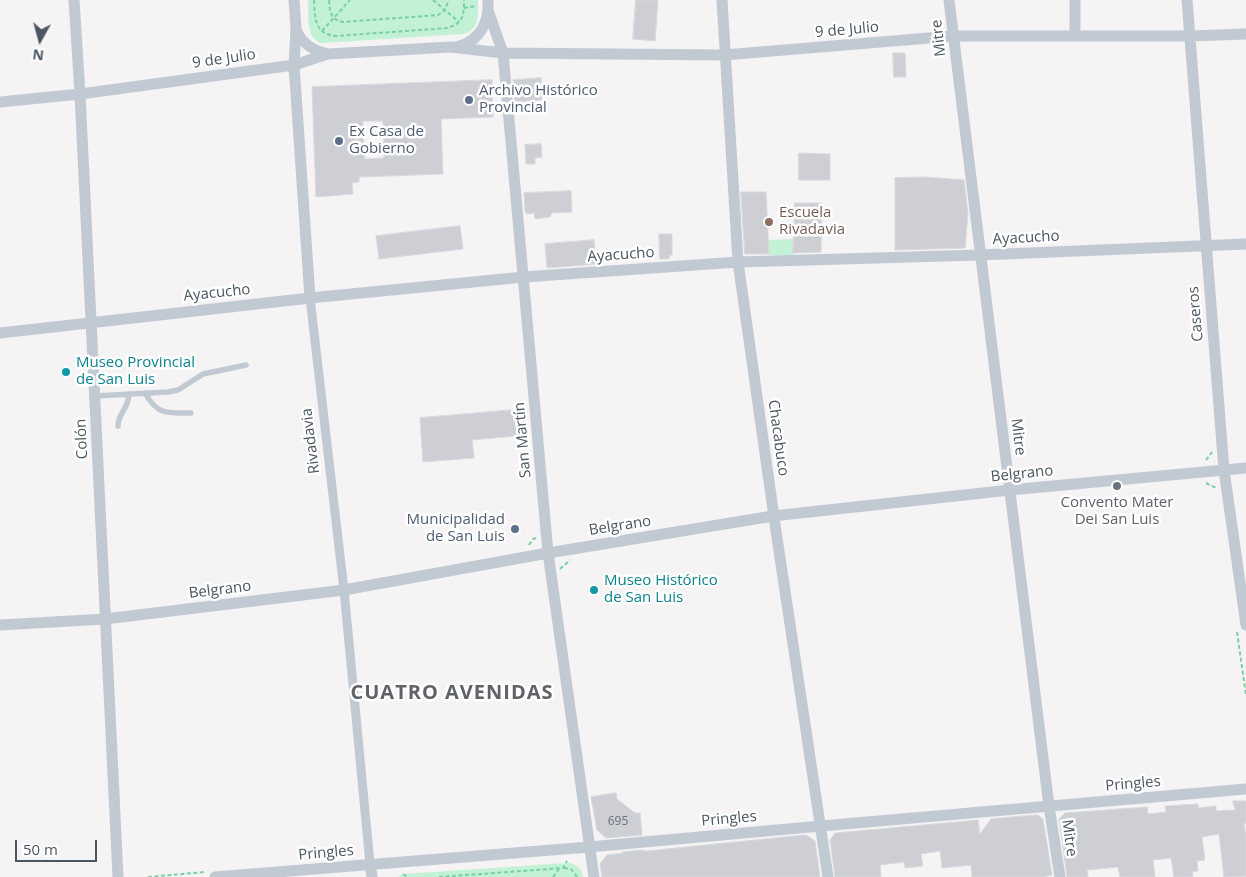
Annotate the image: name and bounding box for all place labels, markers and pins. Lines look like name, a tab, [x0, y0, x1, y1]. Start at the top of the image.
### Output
place label: Archivo Histórico Provincial	[479, 82, 598, 117]
marker: Archivo Histórico Provincial	[463, 94, 475, 106]
place label: Ex Casa de Gobierno	[349, 123, 424, 158]
marker: Ex Casa de Gobierno	[333, 135, 345, 147]
place label: Escuela Rivadavia	[779, 204, 845, 239]
marker: Escuela Rivadavia	[763, 216, 775, 228]
place label: Museo Provincial de San Luis	[76, 354, 195, 389]
marker: Museo Provincial de San Luis	[60, 366, 72, 378]
marker: Convento Mater Dei San Luis	[1111, 480, 1123, 492]
place label: Convento Mater Dei San Luis	[1061, 494, 1173, 529]
place label: Municipalidad de San Luis	[407, 511, 505, 546]
marker: Municipalidad de San Luis	[509, 523, 521, 535]
place label: Museo Histórico de San Luis	[604, 572, 718, 607]
marker: Museo Histórico de San Luis	[588, 584, 600, 596]

